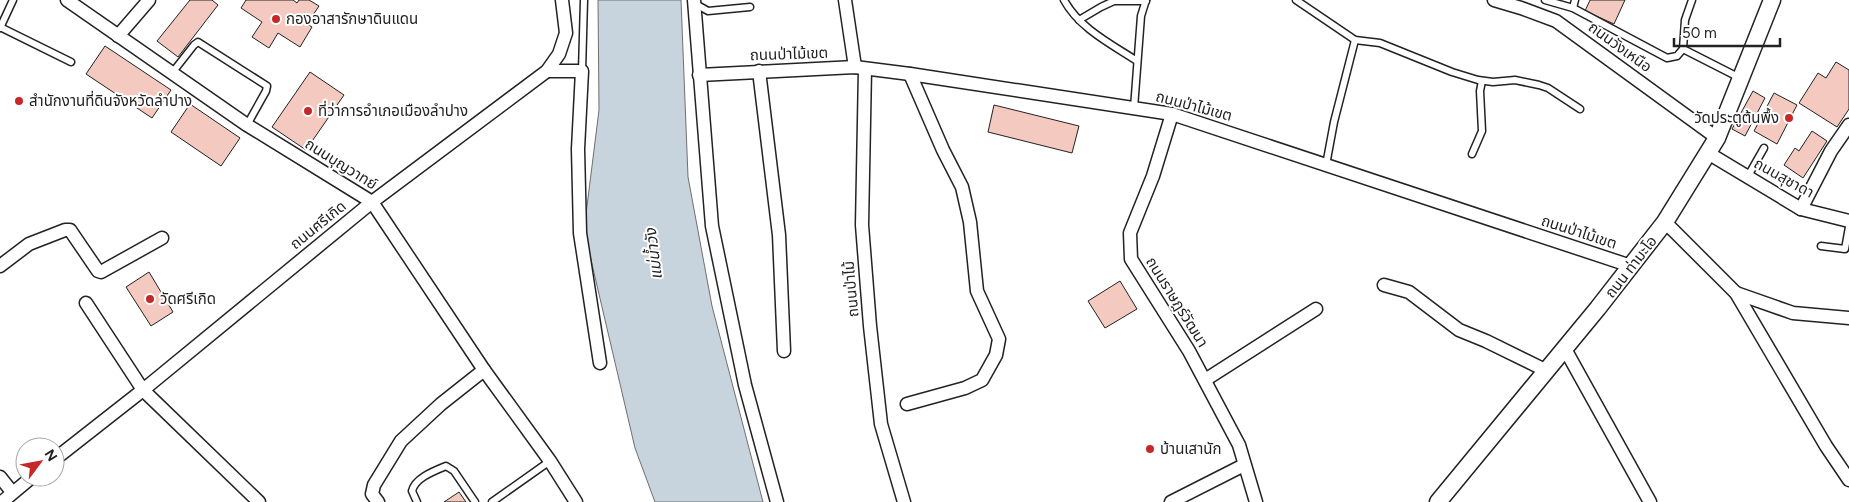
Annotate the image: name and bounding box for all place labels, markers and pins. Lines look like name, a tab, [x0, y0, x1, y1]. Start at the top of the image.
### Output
place label: กองอาสารักษาดินแดน	[286, 10, 418, 28]
marker: กองอาสารักษาดินแดน	[270, 13, 282, 25]
place label: สำนักงานที่ดินจังหวัดลำปาง	[29, 90, 192, 110]
marker: สำนักงานที่ดินจังหวัดลำปาง	[13, 95, 25, 107]
place label: ที่ว่าการอำเภอเมืองลำปาง	[318, 100, 468, 120]
marker: ที่ว่าการอำเภอเมืองลำปาง	[302, 105, 314, 117]
place label: วัดประตูต้นพึ้ง	[1694, 107, 1779, 127]
marker: วัดประตูต้นพึ้ง	[1783, 112, 1795, 124]
place label: วัดศรีเกิด	[160, 290, 216, 308]
marker: วัดศรีเกิด	[144, 293, 156, 305]
place label: บ้านเสานัก	[1160, 440, 1222, 458]
marker: บ้านเสานัก	[1144, 443, 1156, 455]

